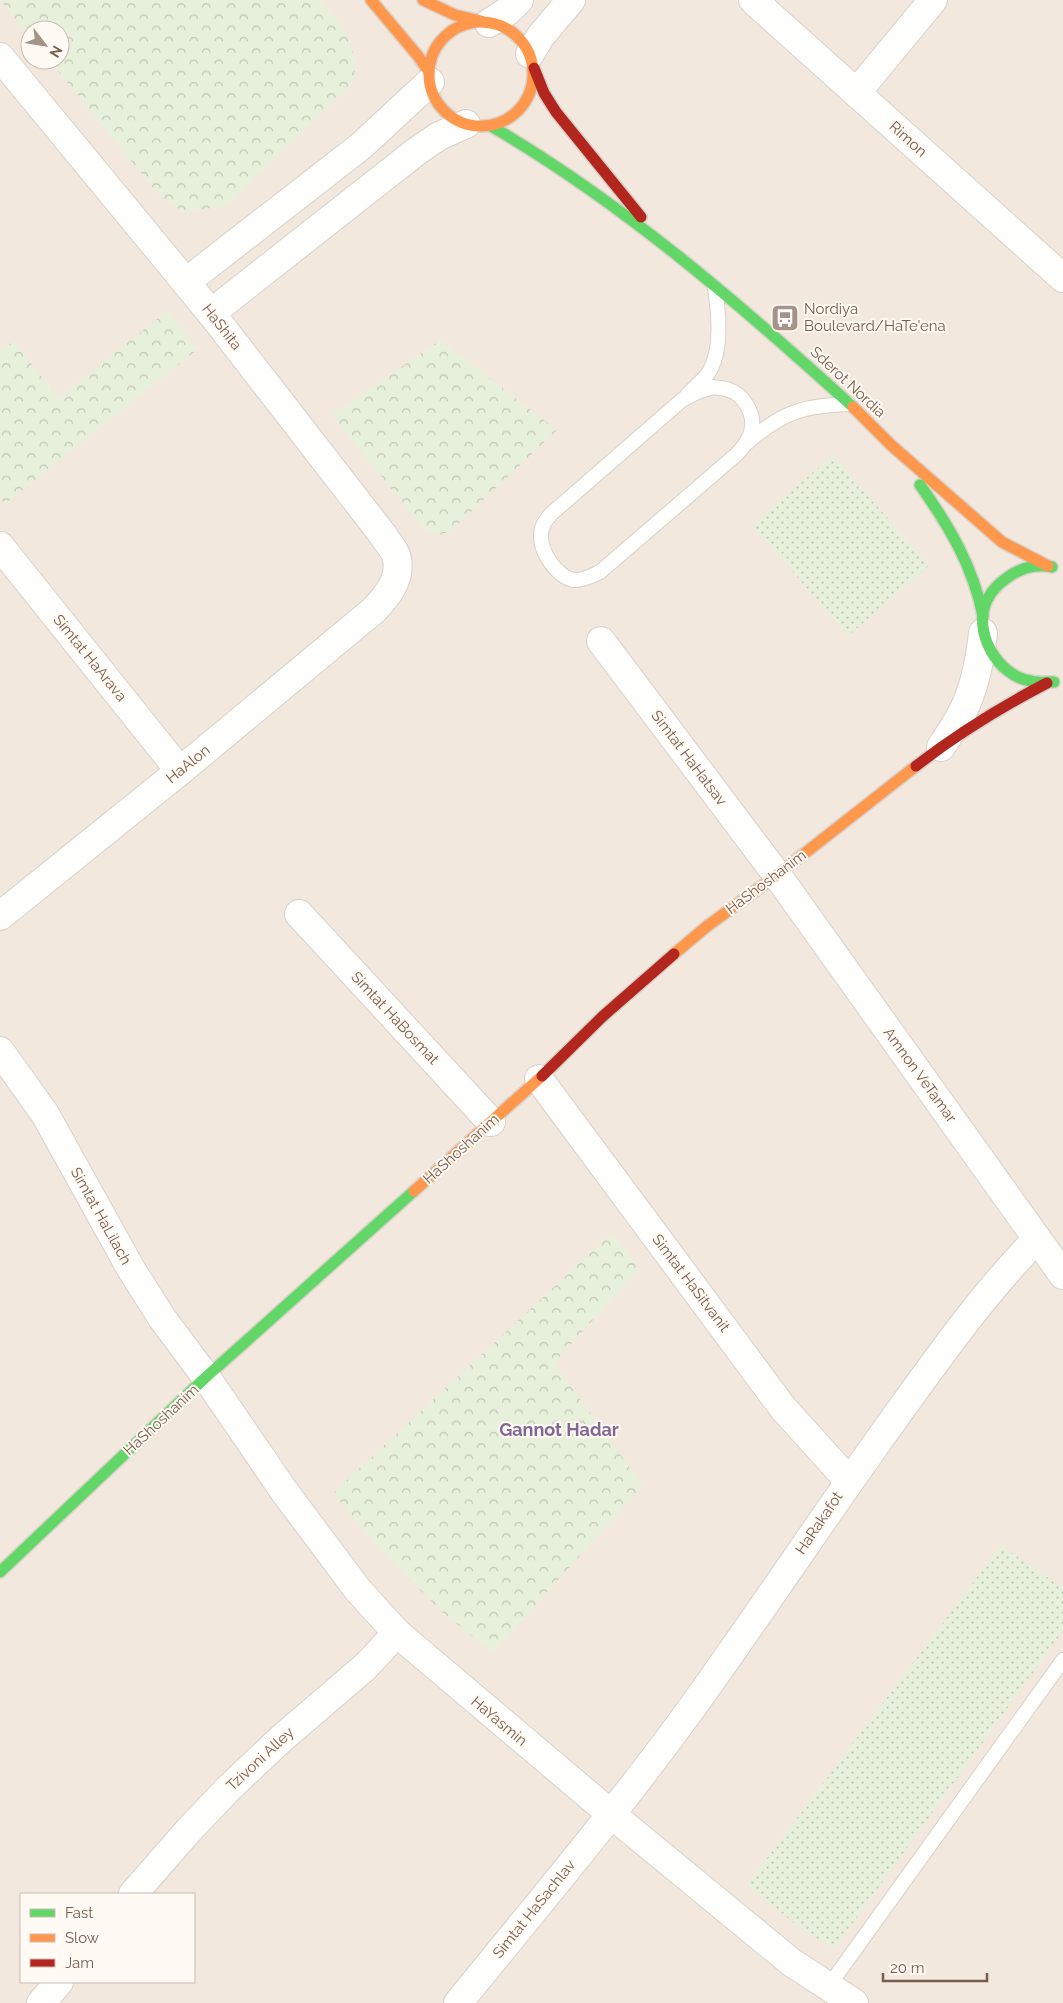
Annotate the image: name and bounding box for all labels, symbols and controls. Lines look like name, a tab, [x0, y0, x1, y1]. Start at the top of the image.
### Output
north arrow	[20, 20, 70, 70]
text: N	[47, 43, 66, 60]
street label: Rimon	[885, 117, 931, 161]
street label: HaShita	[198, 300, 246, 354]
place label: Nordiya Boulevard/HaTe'ena	[804, 300, 946, 335]
bus stop icon: Nordiya Boulevard/HaTe'ena	[770, 303, 800, 333]
street label: Sderot Nordia	[807, 343, 889, 421]
street label: Simtat HaArava	[49, 611, 131, 705]
street label: Simtat HaHatsav	[647, 707, 731, 809]
street label: HaAlon	[162, 741, 214, 787]
street label: HaShoshanim	[722, 846, 810, 918]
street label: Simtat HaBosmat	[347, 968, 443, 1068]
street label: Amnon VeTamar	[879, 1024, 961, 1127]
street label: HaShoshanim	[419, 1110, 503, 1188]
street label: Simtat HaLilach	[67, 1164, 135, 1268]
street label: Simtat HaSitvanit	[648, 1231, 734, 1335]
street label: HaShoshanim	[120, 1381, 202, 1459]
district label: Gannot Hadar	[499, 1419, 619, 1440]
street label: HaRakafot	[792, 1488, 846, 1558]
street label: HaYasmin	[467, 1692, 531, 1750]
street label: Tzivoni Alley	[223, 1723, 297, 1795]
street label: Simtat HaSachlav	[489, 1856, 579, 1962]
legend	[20, 1893, 195, 1983]
text: Fast	[65, 1904, 93, 1922]
text: Slow	[65, 1929, 99, 1947]
scale bar	[883, 1950, 987, 1982]
text: Jam	[65, 1954, 94, 1972]
text: 20 m	[890, 1959, 925, 1977]

